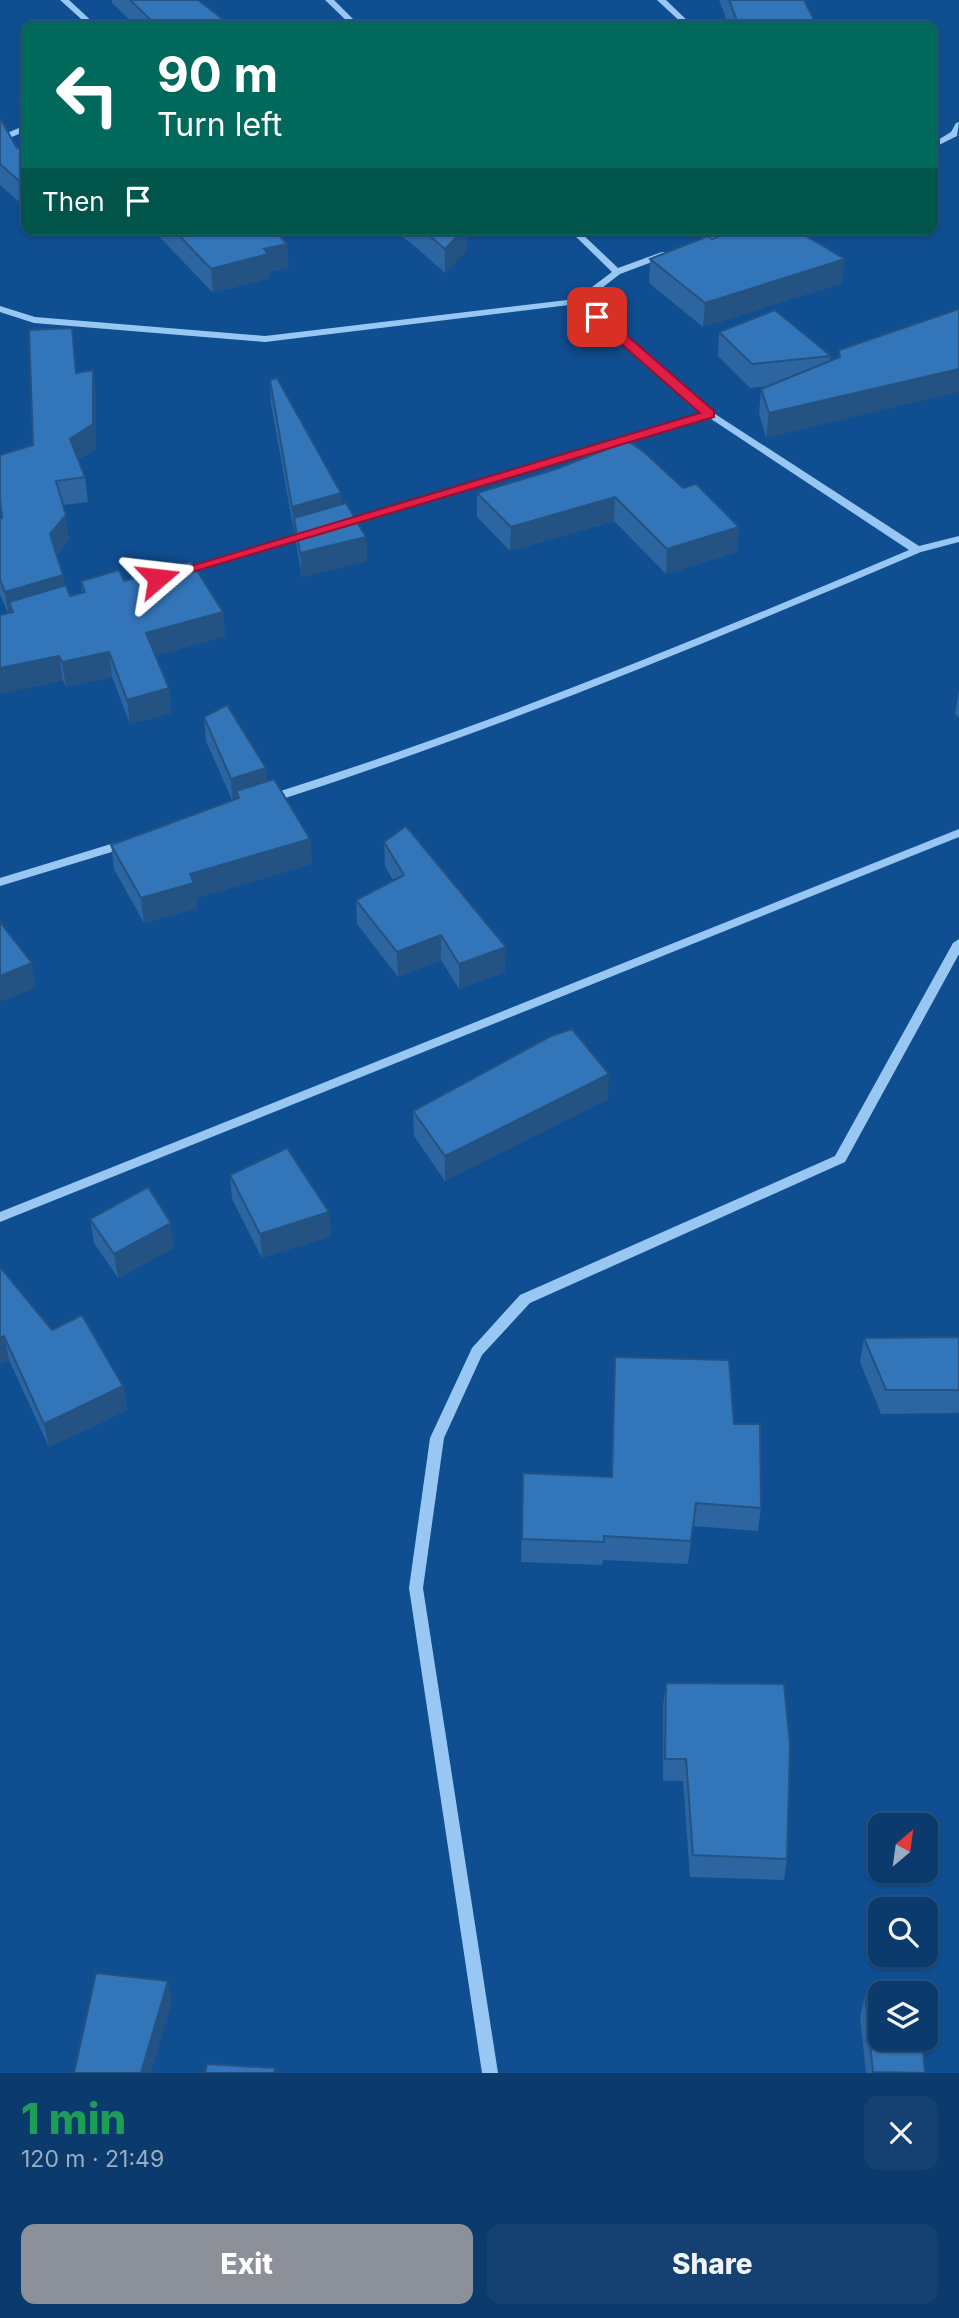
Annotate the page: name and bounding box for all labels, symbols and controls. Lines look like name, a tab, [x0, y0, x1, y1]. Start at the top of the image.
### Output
text: 90 m	[157, 45, 278, 104]
icon: left	[42, 49, 133, 140]
text: Turn left	[157, 105, 282, 144]
icon: arrive	[119, 182, 157, 220]
text: Then	[42, 186, 105, 217]
pin	[567, 287, 627, 347]
icon: arrive	[578, 298, 616, 336]
position arrow	[121, 541, 195, 615]
north arrow	[868, 1813, 938, 1883]
map controls	[868, 1813, 938, 2051]
button: search	[868, 1897, 938, 1967]
button: layers	[868, 1981, 938, 2051]
text: 1 min	[21, 2093, 126, 2144]
button: close	[864, 2096, 938, 2170]
text: 120 m · 21:49	[21, 2145, 164, 2173]
button: Exit	[21, 2224, 473, 2304]
button: Share	[487, 2224, 938, 2304]

